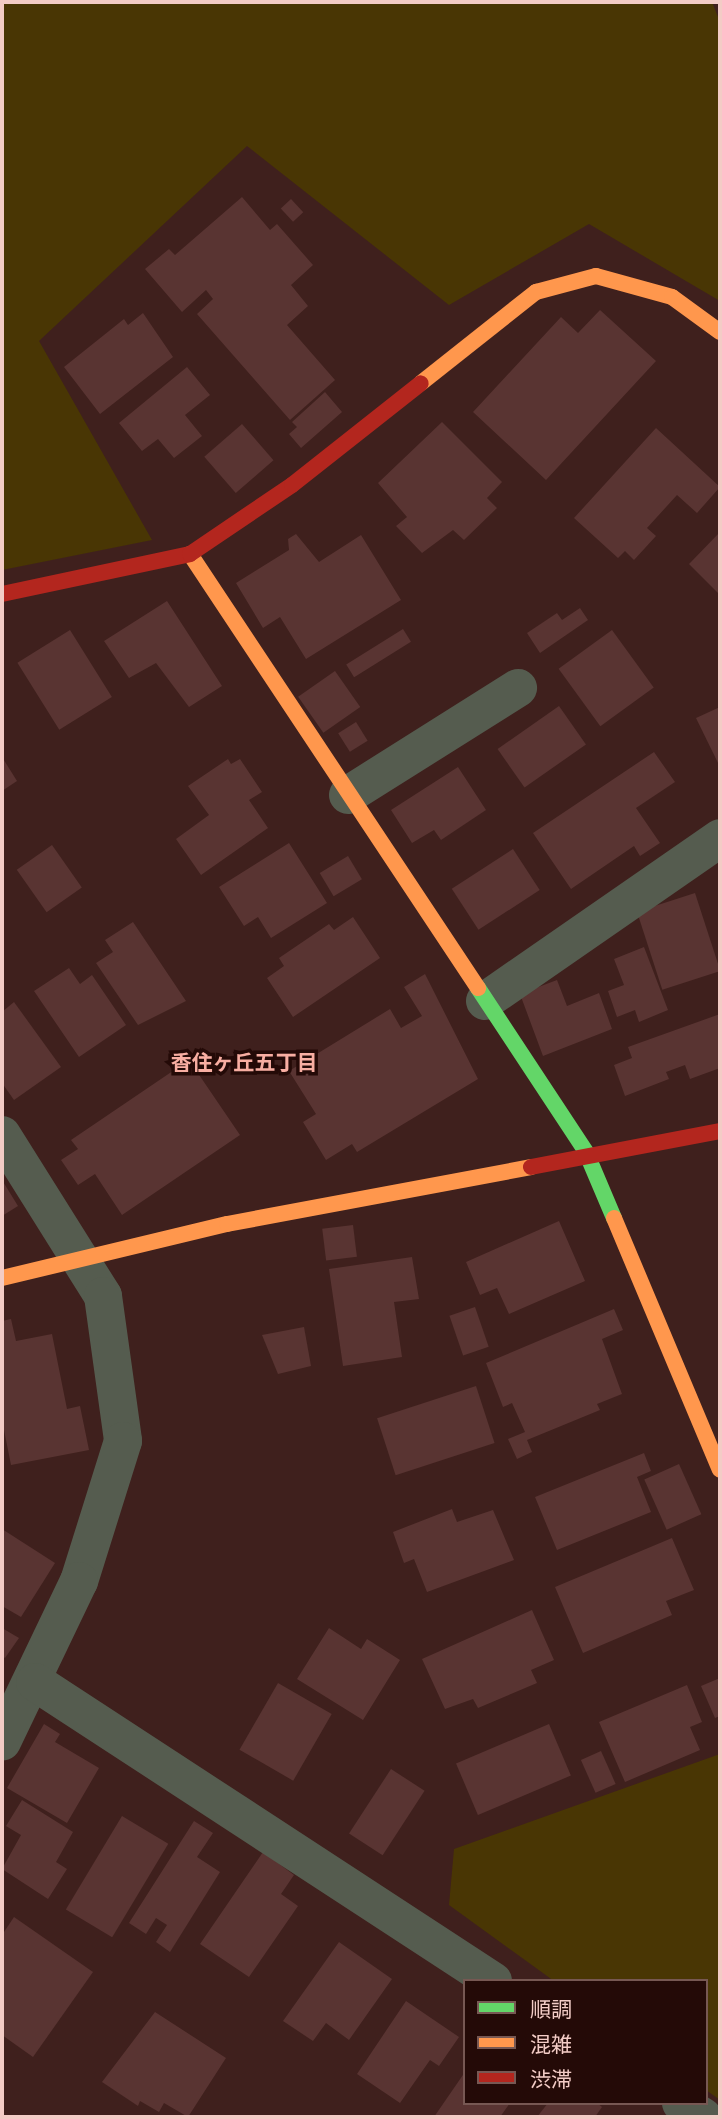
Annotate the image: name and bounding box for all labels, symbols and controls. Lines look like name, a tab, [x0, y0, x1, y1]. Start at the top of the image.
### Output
district label: 香住ヶ丘五丁目	[171, 1051, 317, 1077]
legend	[463, 1979, 708, 2105]
text: 順調	[530, 1998, 572, 2023]
text: 混雑	[530, 2033, 572, 2058]
text: 渋滞	[530, 2068, 572, 2093]

